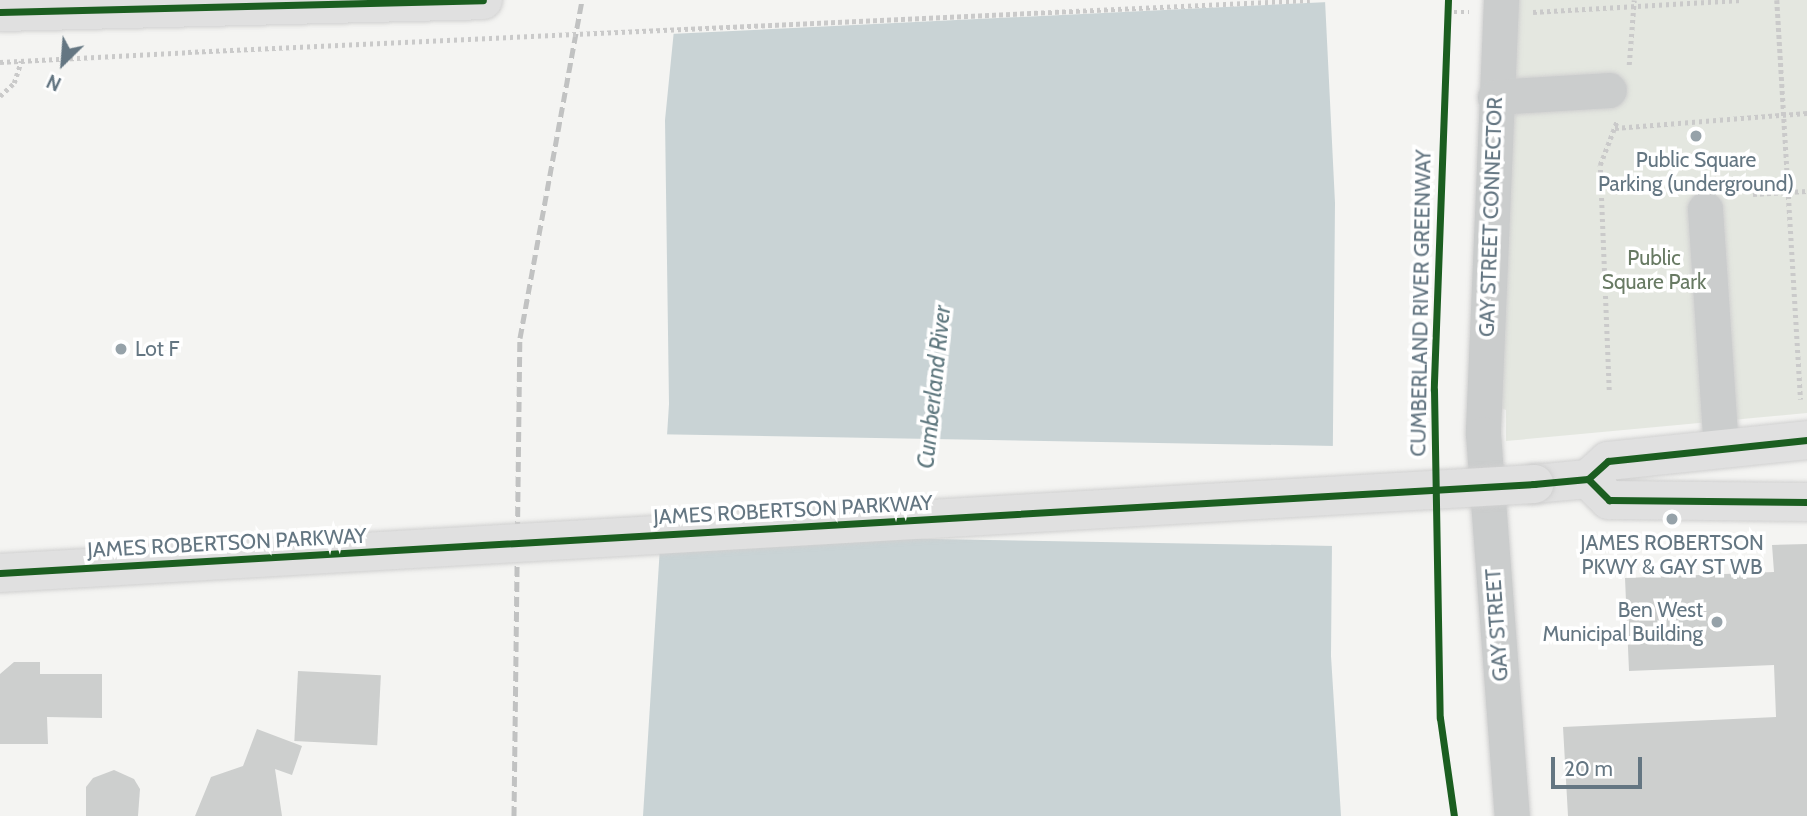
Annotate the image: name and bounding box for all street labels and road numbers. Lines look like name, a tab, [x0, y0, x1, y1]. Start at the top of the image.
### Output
street label: GAY STREET CONNECTOR	[1474, 97, 1508, 337]
street label: CUMBERLAND RIVER GREENWAY	[1406, 149, 1436, 457]
street label: JAMES ROBERTSON PARKWAY	[653, 490, 933, 530]
street label: JAMES ROBERTSON PARKWAY	[87, 523, 367, 563]
street label: GAY STREET	[1480, 568, 1514, 682]

